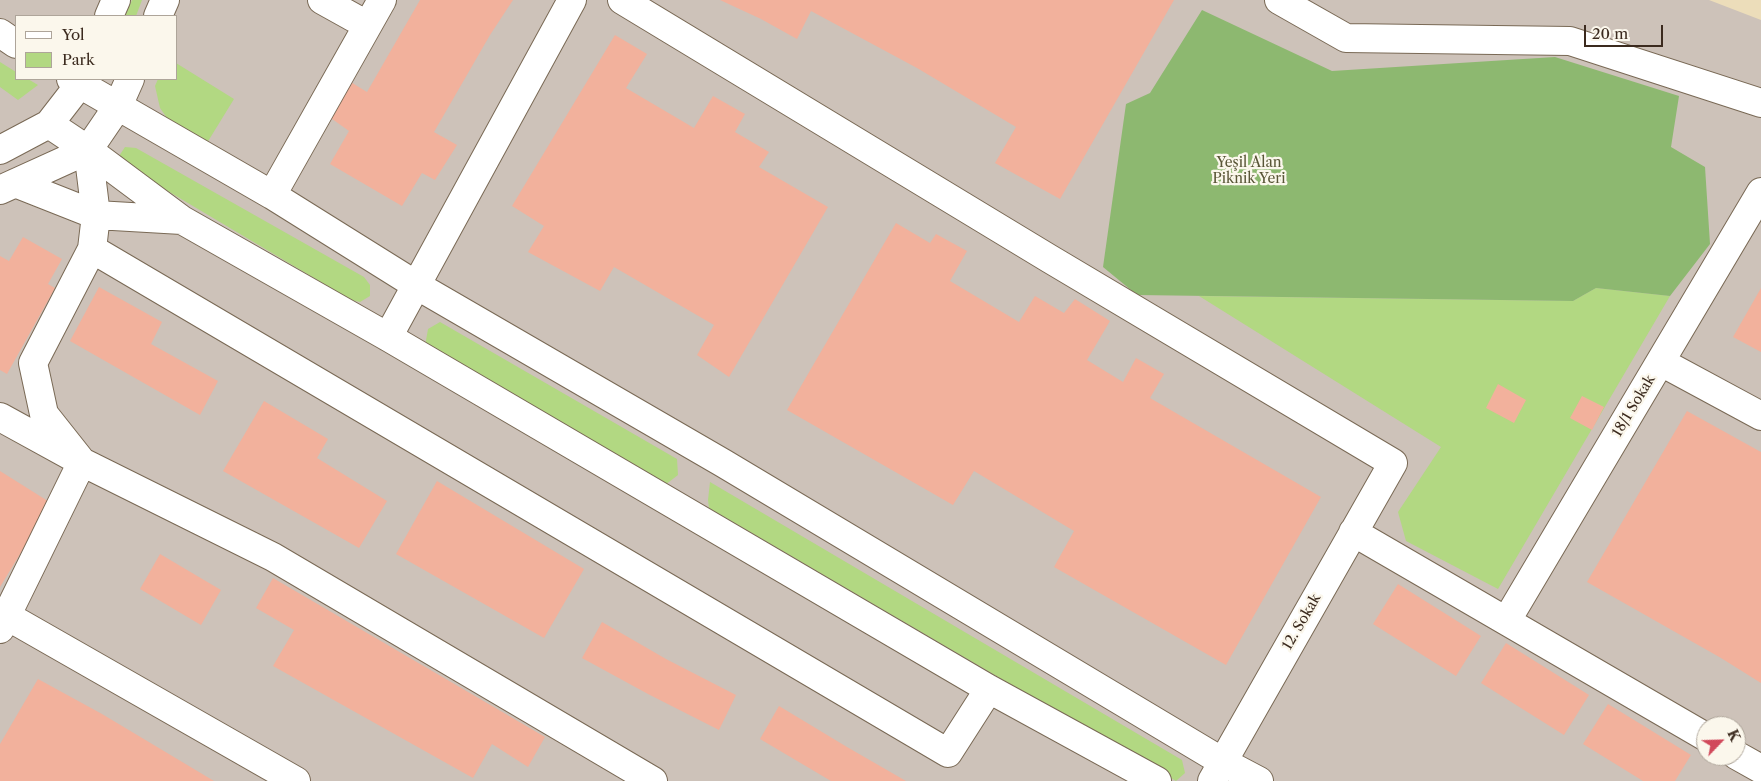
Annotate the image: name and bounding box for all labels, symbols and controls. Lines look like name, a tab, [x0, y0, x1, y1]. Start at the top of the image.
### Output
legend	[15, 15, 178, 80]
scale bar	[1586, 15, 1665, 47]
text: 20 m	[1592, 24, 1628, 43]
text: Yol	[62, 25, 85, 44]
text: Park	[62, 50, 95, 69]
park label: Yeşil Alan Piknik Yeri	[1213, 155, 1285, 188]
street label: 18/1 Sokak	[1609, 372, 1659, 440]
street label: 12. Sokak	[1279, 591, 1325, 653]
north arrow	[1696, 716, 1746, 766]
text: K	[1723, 727, 1744, 744]

